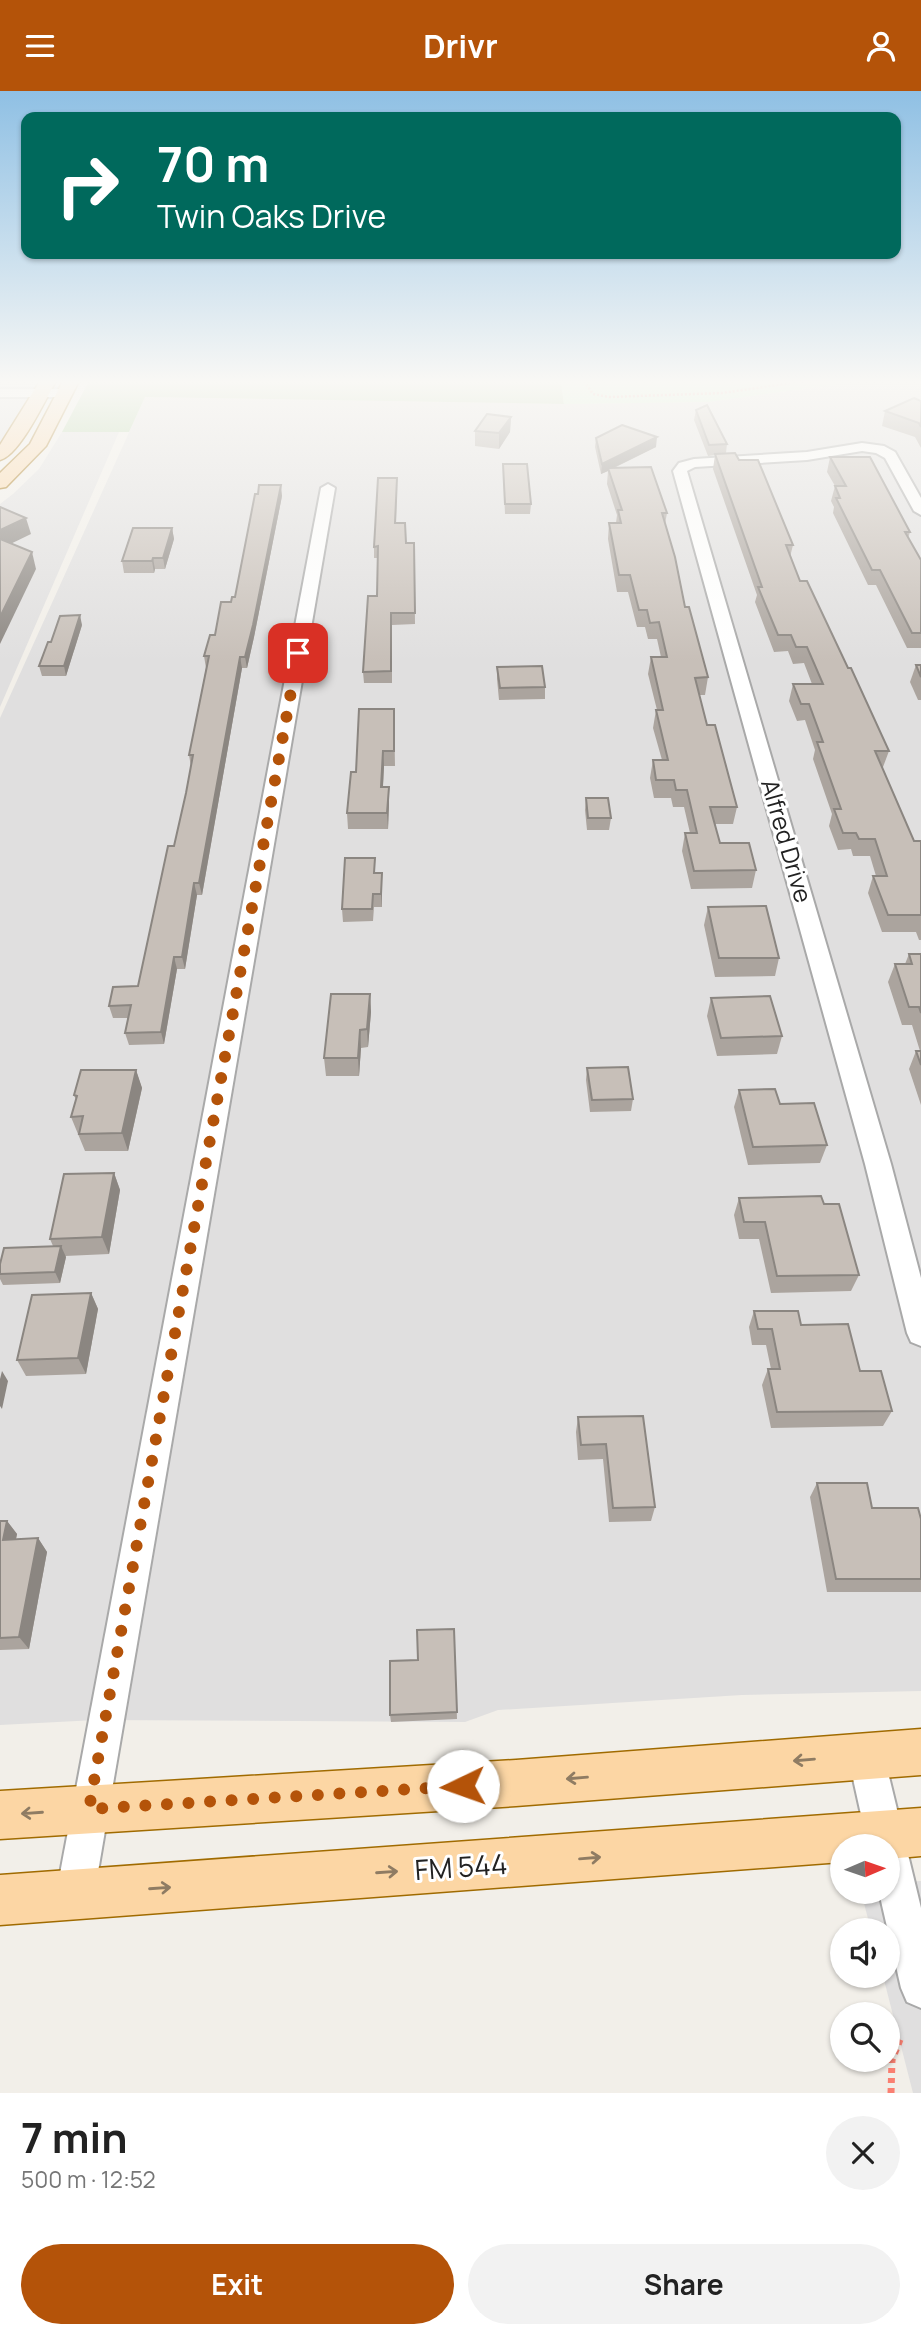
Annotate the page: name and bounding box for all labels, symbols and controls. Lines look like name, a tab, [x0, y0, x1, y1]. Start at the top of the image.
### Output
text: Drivr	[423, 24, 498, 68]
icon: menu	[21, 27, 59, 65]
icon: person	[862, 27, 900, 65]
text: 70 m	[157, 130, 269, 197]
icon: right	[42, 140, 133, 231]
text: Twin Oaks Drive	[157, 194, 386, 238]
pin	[268, 623, 328, 683]
icon: arrive	[279, 634, 317, 672]
street label: Alfred Drive	[754, 775, 821, 906]
position arrow	[426, 1749, 500, 1823]
one-way arrow	[793, 1754, 816, 1767]
one-way arrow	[567, 1772, 589, 1785]
one-way arrow	[22, 1807, 44, 1820]
north arrow	[830, 1834, 900, 1904]
map controls	[830, 1834, 900, 2072]
street label: FM 544	[413, 1844, 508, 1888]
one-way arrow	[578, 1851, 601, 1864]
one-way arrow	[375, 1865, 397, 1878]
one-way arrow	[148, 1881, 170, 1894]
button: sound	[830, 1918, 900, 1988]
button: search	[830, 2002, 900, 2072]
text: 7 min	[21, 2108, 128, 2166]
button: close	[826, 2116, 900, 2190]
text: 500 m · 12:52	[21, 2163, 156, 2195]
button: Exit	[21, 2244, 454, 2324]
button: Share	[468, 2244, 900, 2324]

